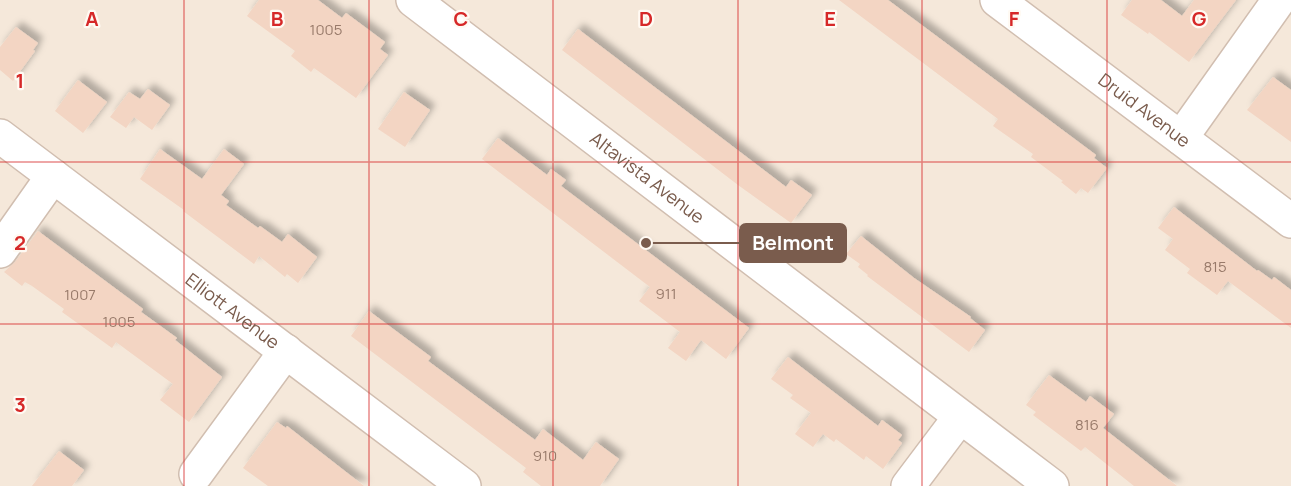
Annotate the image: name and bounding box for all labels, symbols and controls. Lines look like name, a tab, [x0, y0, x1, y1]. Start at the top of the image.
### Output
text: A	[85, 5, 99, 32]
text: B	[271, 5, 284, 32]
text: C	[454, 5, 468, 32]
text: D	[639, 5, 653, 32]
text: E	[824, 5, 836, 32]
text: F	[1009, 5, 1020, 32]
text: G	[1192, 5, 1207, 32]
house number: 1005	[310, 19, 342, 40]
text: 1	[16, 67, 24, 94]
street label: Druid Avenue	[1094, 67, 1196, 152]
street label: Altavista Avenue	[586, 126, 710, 228]
callout: Belmont	[740, 224, 846, 262]
text: 2	[14, 229, 26, 256]
text: Belmont	[752, 229, 834, 256]
house number: 815	[1203, 256, 1227, 277]
street label: Elliott Avenue	[181, 267, 285, 354]
house number: 911	[655, 283, 677, 304]
house number: 1007	[64, 284, 96, 305]
house number: 1005	[103, 311, 135, 332]
text: 3	[14, 391, 26, 418]
house number: 816	[1075, 414, 1099, 435]
house number: 910	[533, 445, 557, 466]

